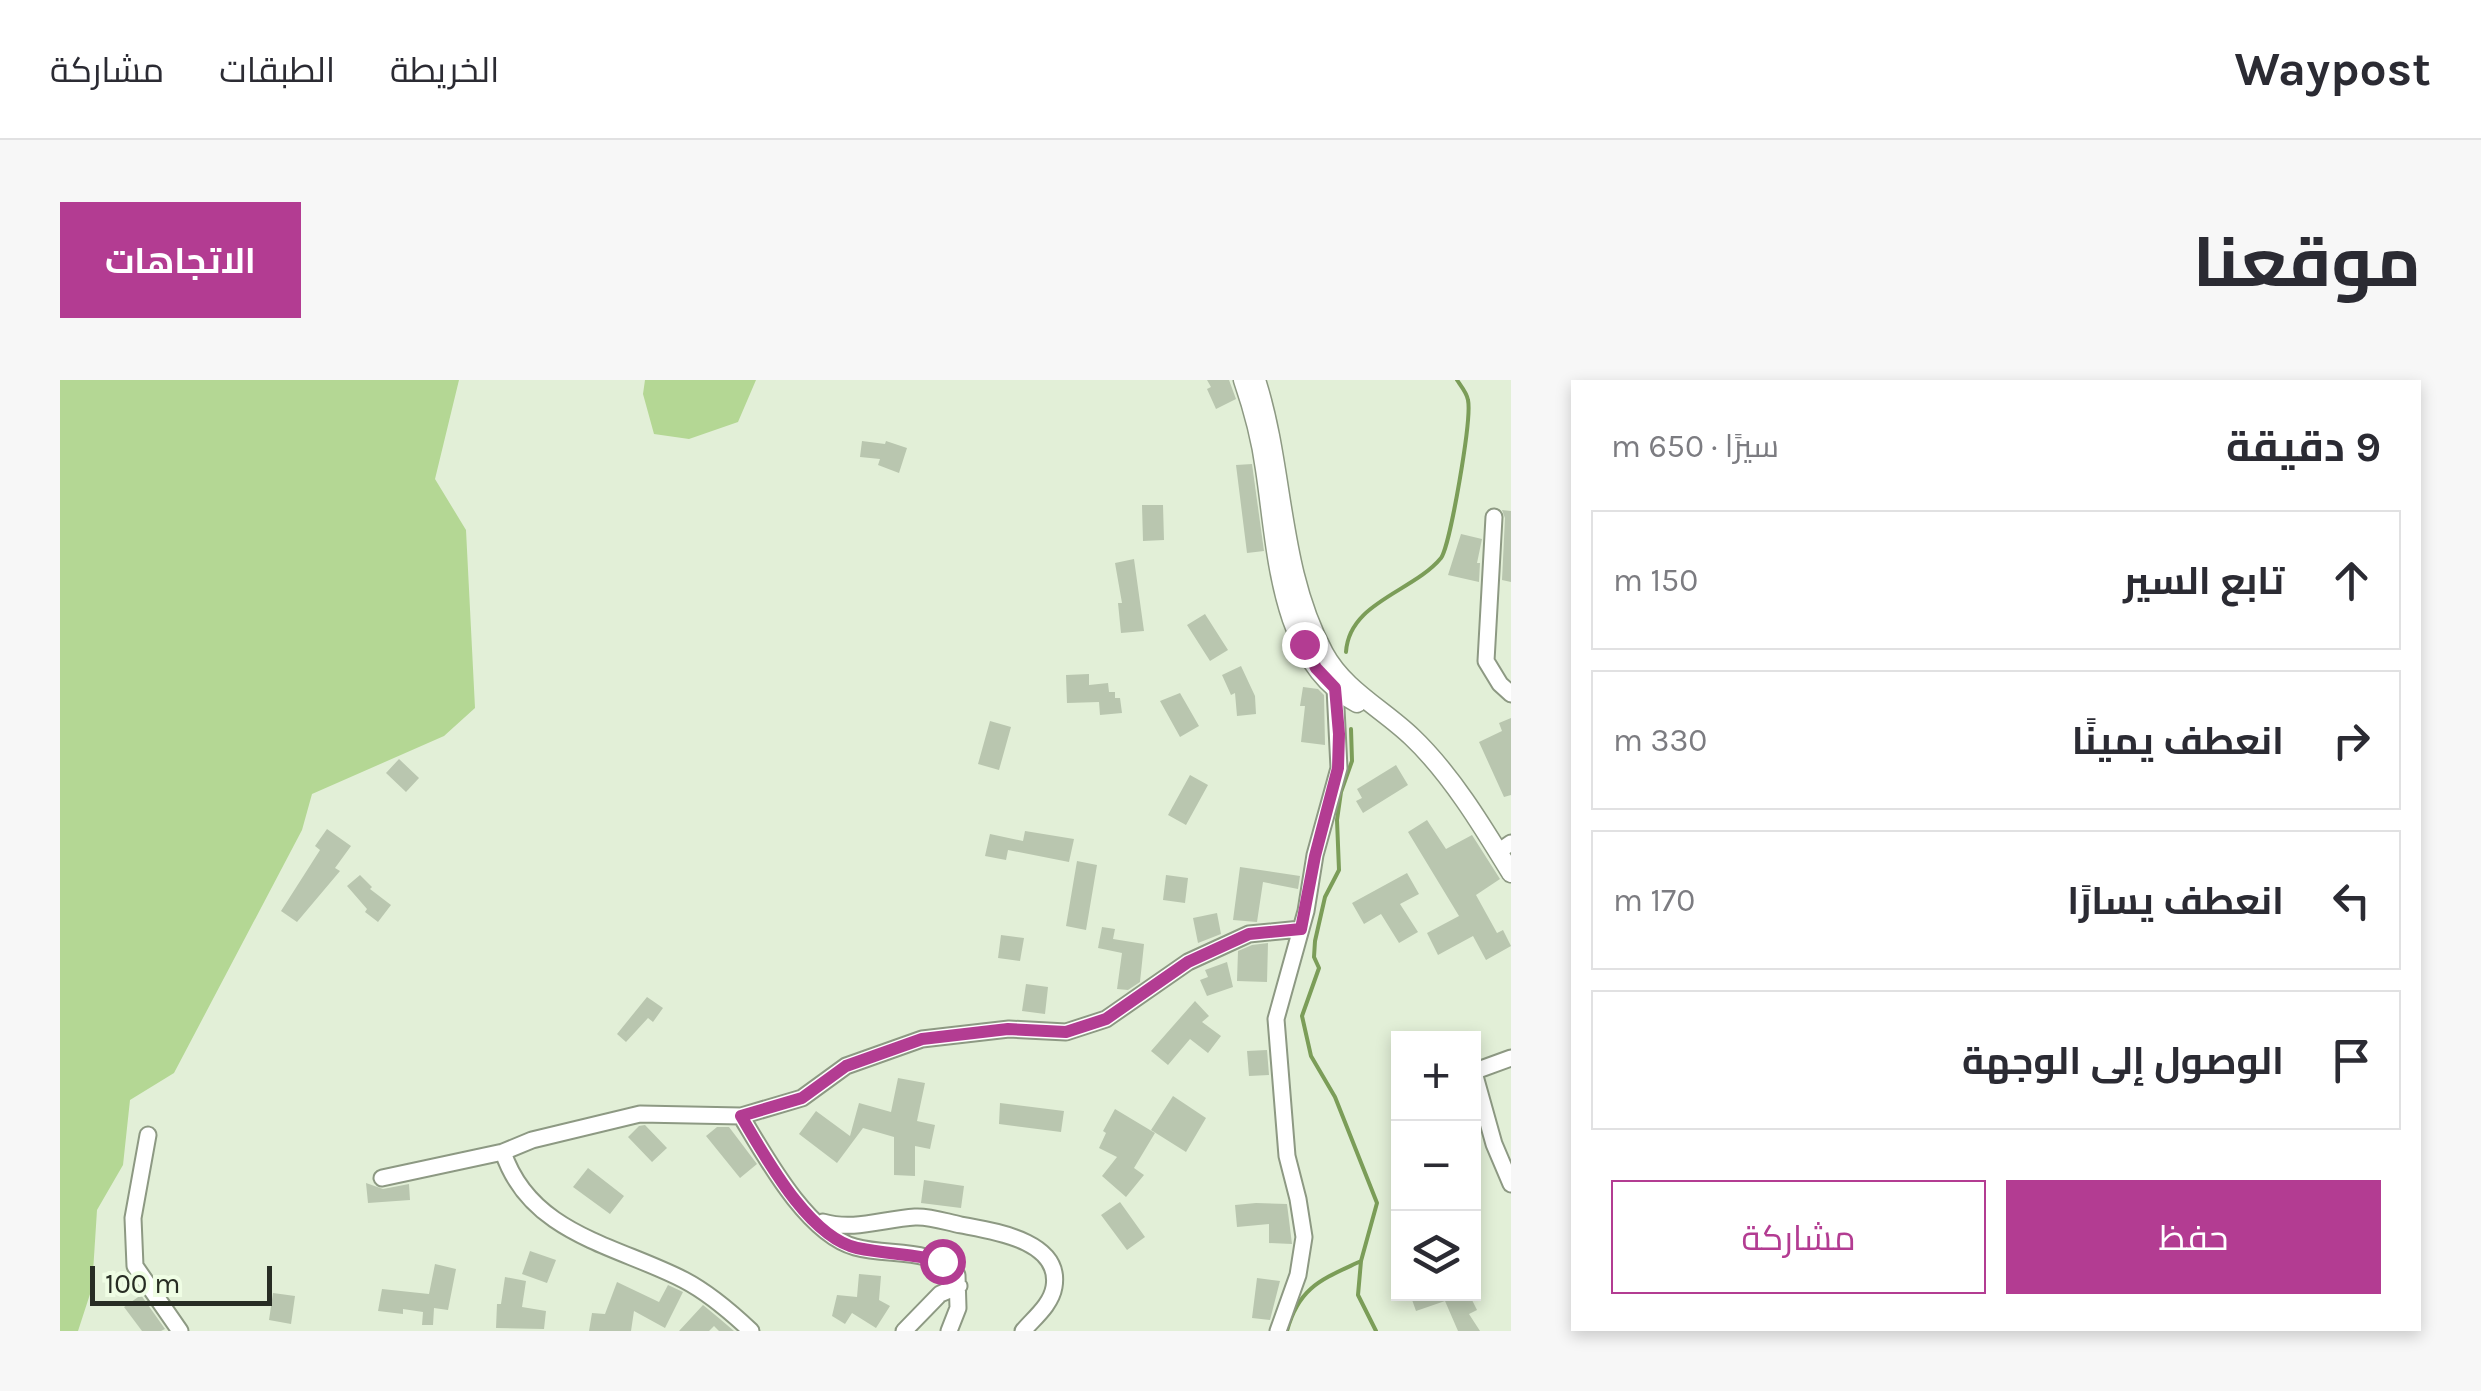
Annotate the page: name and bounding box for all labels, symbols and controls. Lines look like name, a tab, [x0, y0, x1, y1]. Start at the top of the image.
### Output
text: Waypost	[2235, 41, 2431, 97]
text: مشاركة	[50, 50, 164, 91]
text: الطبقات	[219, 50, 335, 91]
text: الخريطة	[390, 50, 499, 91]
button: الاتجاهات	[60, 202, 301, 318]
text: موقعنا	[2193, 222, 2421, 304]
text: 9 دقيقة	[2226, 422, 2381, 472]
text: سيرًا · 650 m	[1611, 428, 1779, 465]
icon: ahead	[2324, 553, 2379, 608]
text: تابع السير	[2123, 559, 2284, 604]
text: 150 m	[1613, 562, 1698, 599]
route end	[1282, 622, 1328, 668]
icon: right	[2324, 713, 2379, 768]
text: انعطف يمينًا	[2072, 719, 2284, 764]
text: 330 m	[1613, 722, 1707, 759]
icon: left	[2324, 873, 2379, 928]
text: انعطف يسارًا	[2067, 879, 2284, 924]
text: 170 m	[1613, 882, 1695, 919]
map controls	[1391, 1031, 1481, 1301]
button: +	[1391, 1031, 1481, 1121]
icon: arrive	[2324, 1033, 2379, 1088]
text: الوصول إلى الوجهة	[1962, 1039, 2284, 1084]
button: −	[1391, 1121, 1481, 1211]
button: مشاركة	[1611, 1180, 1986, 1294]
button: حفظ	[2006, 1180, 2381, 1294]
button: layers	[1391, 1211, 1481, 1301]
route start	[920, 1239, 966, 1285]
scale bar	[90, 1261, 272, 1306]
text: 100 m	[105, 1267, 180, 1300]

